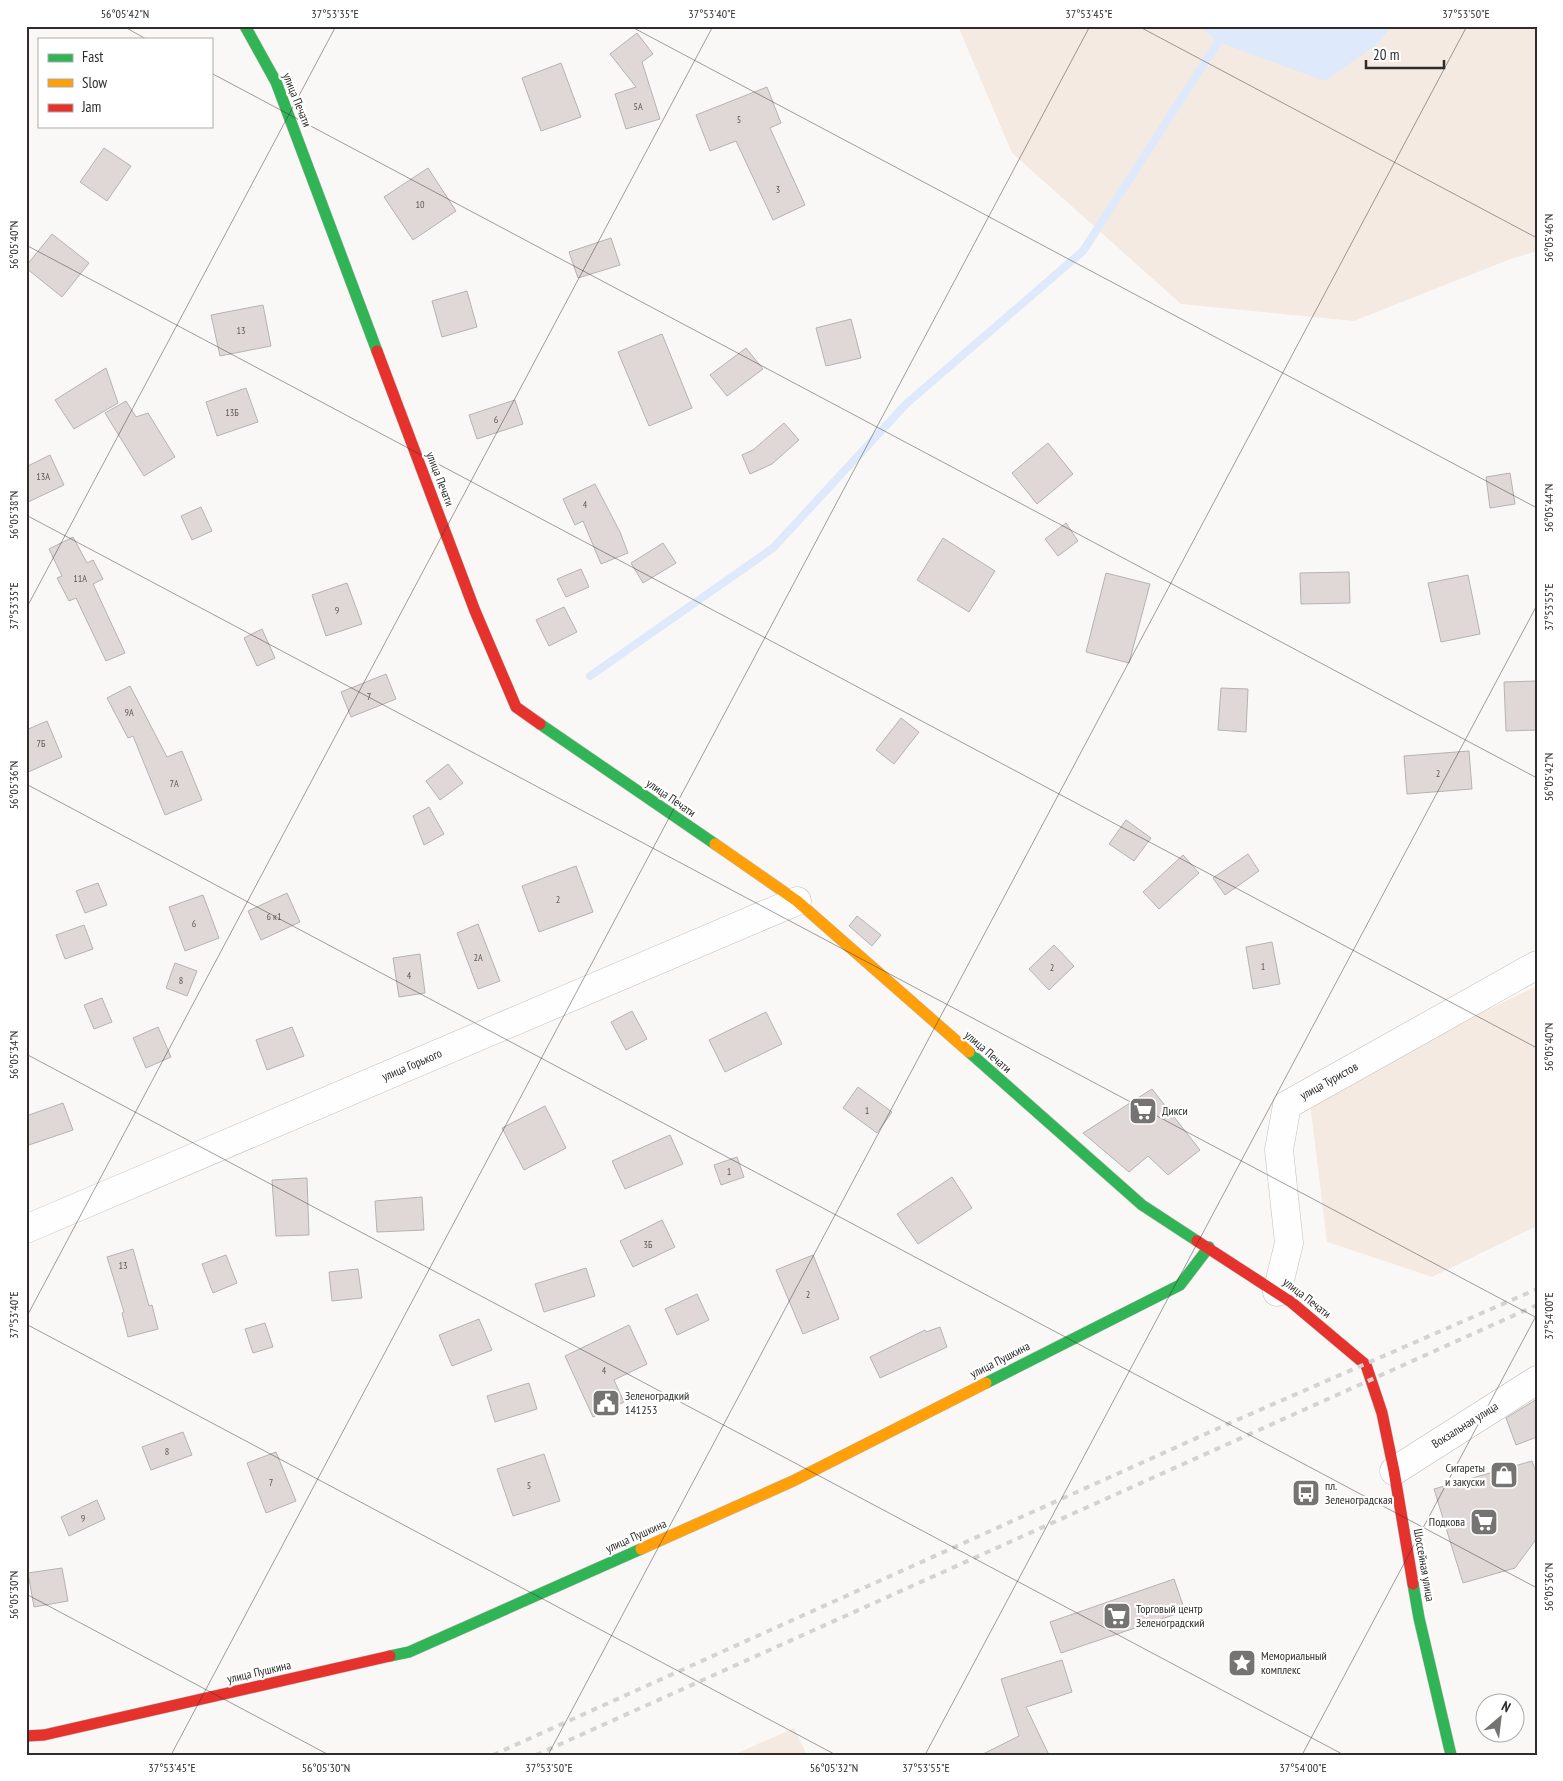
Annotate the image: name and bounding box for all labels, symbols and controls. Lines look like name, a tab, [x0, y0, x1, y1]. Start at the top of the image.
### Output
text: 56°05'42"N	[101, 6, 149, 21]
text: 37°53'35"E	[311, 6, 359, 21]
text: 37°53'40"E	[688, 6, 736, 21]
text: 37°53'45"E	[1065, 6, 1113, 21]
text: 37°53'50"E	[1442, 6, 1490, 21]
legend	[38, 38, 212, 128]
scale bar	[1366, 38, 1443, 70]
text: 20 m	[1373, 45, 1399, 64]
text: Fast	[82, 47, 103, 66]
street label: улица Печати	[280, 71, 315, 129]
text: Slow	[82, 73, 107, 92]
text: Jam	[81, 97, 101, 116]
house number: 5А	[633, 100, 643, 113]
house number: 5	[737, 113, 741, 126]
house number: 3	[776, 183, 780, 196]
house number: 10	[416, 198, 425, 211]
text: 56°05'46"N	[1541, 214, 1556, 262]
text: 56°05'40"N	[6, 221, 21, 269]
house number: 13	[237, 324, 246, 337]
house number: 13Б	[225, 406, 239, 419]
house number: 6	[494, 413, 499, 426]
street label: улица Печати	[423, 449, 458, 508]
house number: 13А	[36, 470, 50, 483]
text: 56°05'44"N	[1541, 484, 1556, 532]
text: 56°05'38"N	[6, 491, 21, 539]
house number: 4	[583, 498, 588, 511]
house number: 11А	[73, 572, 87, 585]
text: 37°53'35"E	[6, 582, 21, 630]
text: 37°53'55"E	[1541, 583, 1556, 631]
house number: 9	[335, 604, 339, 617]
house number: 7	[367, 690, 371, 703]
house number: 9А	[124, 706, 134, 719]
house number: 7Б	[37, 737, 46, 750]
text: 56°05'42"N	[1541, 753, 1556, 801]
text: 56°05'36"N	[6, 761, 21, 809]
house number: 2	[1436, 767, 1440, 780]
street label: улица Печати	[644, 775, 699, 820]
house number: 7А	[169, 777, 179, 790]
house number: 2	[556, 893, 560, 906]
house number: 6 к1	[267, 910, 282, 923]
house number: 6	[192, 917, 197, 930]
house number: 2А	[473, 951, 483, 964]
house number: 1	[1261, 960, 1265, 973]
house number: 2	[1050, 961, 1054, 974]
house number: 4	[407, 969, 412, 982]
house number: 8	[179, 974, 183, 987]
text: 56°05'40"N	[1541, 1023, 1556, 1071]
street label: улица Печати	[962, 1027, 1015, 1076]
text: 56°05'34"N	[6, 1031, 21, 1079]
street label: улица Горького	[380, 1045, 444, 1084]
street label: улица Туристов	[1297, 1058, 1360, 1103]
supermarket icon: Дикси	[1128, 1096, 1158, 1126]
place label: Дикси	[1162, 1103, 1188, 1118]
house number: 1	[865, 1104, 869, 1117]
house number: 1	[727, 1165, 731, 1178]
house number: 3Б	[644, 1238, 653, 1251]
house number: 13	[119, 1259, 128, 1272]
street label: улица Печати	[1280, 1274, 1334, 1321]
house number: 2	[806, 1288, 810, 1301]
text: 37°53'40"E	[6, 1291, 21, 1339]
text: 37°54'00"E	[1541, 1292, 1556, 1340]
street label: улица Пушкина	[967, 1338, 1032, 1381]
house number: 4	[602, 1364, 607, 1377]
public building icon: Зеленоградкий 141253	[591, 1388, 621, 1418]
place label: Зеленоградкий 141253	[625, 1388, 689, 1417]
street label: Вокзальная улица	[1429, 1398, 1501, 1451]
house number: 8	[165, 1445, 169, 1458]
place label: Сигареты и закуски	[1445, 1460, 1485, 1489]
shop icon: Сигареты и закуски	[1489, 1460, 1519, 1490]
house number: 7	[269, 1476, 273, 1489]
bus stop icon: пл. Зеленоградская	[1291, 1478, 1321, 1508]
place label: пл. Зеленоградская	[1325, 1478, 1393, 1507]
house number: 5	[527, 1479, 531, 1492]
supermarket icon: Подкова	[1469, 1507, 1499, 1537]
house number: 9	[81, 1512, 85, 1525]
place label: Подкова	[1429, 1514, 1465, 1529]
street label: улица Пушкина	[603, 1515, 669, 1556]
street label: Шоссейная улица	[1411, 1527, 1438, 1603]
text: 56°05'36"N	[1541, 1563, 1556, 1611]
text: 56°05'30"N	[6, 1571, 21, 1619]
supermarket icon: Торговый центр Зеленоградский	[1102, 1601, 1132, 1631]
place label: Торговый центр Зеленоградский	[1136, 1601, 1205, 1630]
place icon: Мемориальный комплекс	[1227, 1648, 1257, 1678]
place label: Мемориальный комплекс	[1261, 1648, 1327, 1677]
street label: улица Пушкина	[226, 1657, 292, 1686]
north arrow	[1476, 1694, 1526, 1744]
text: N	[1499, 1697, 1514, 1716]
text: 37°53'45"E	[148, 1760, 196, 1775]
text: 56°05'30"N	[302, 1760, 350, 1775]
text: 37°53'50"E	[525, 1760, 573, 1775]
text: 56°05'32"N	[810, 1760, 858, 1775]
text: 37°53'55"E	[902, 1760, 950, 1775]
text: 37°54'00"E	[1279, 1760, 1327, 1775]

